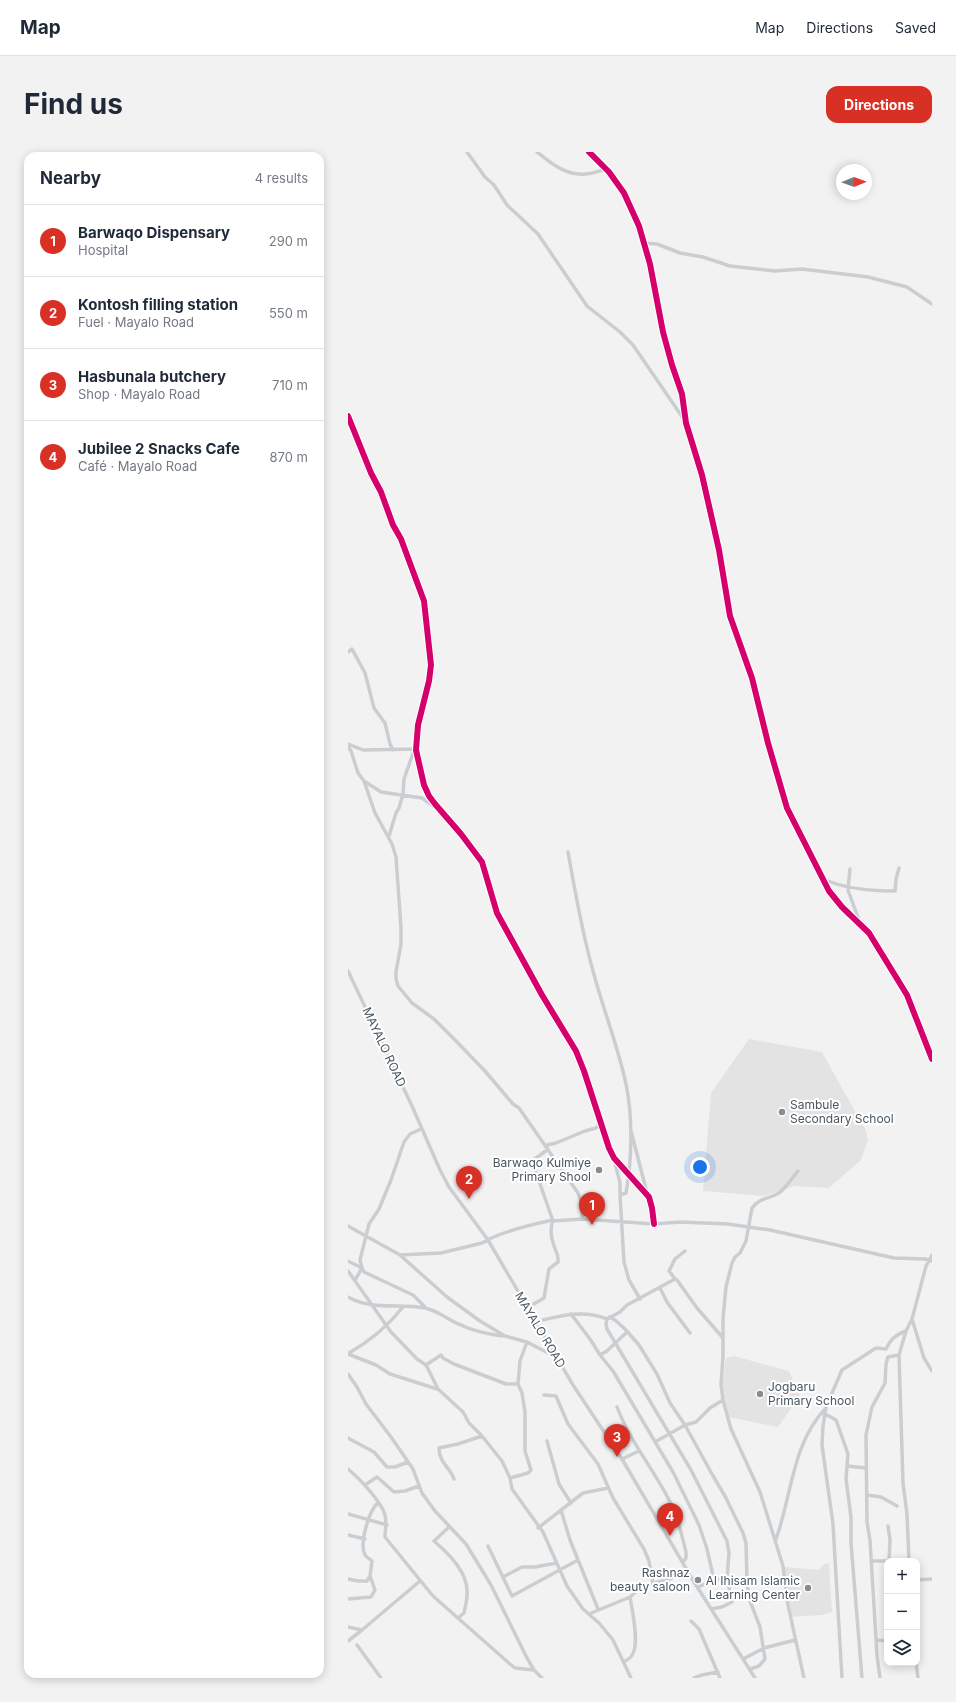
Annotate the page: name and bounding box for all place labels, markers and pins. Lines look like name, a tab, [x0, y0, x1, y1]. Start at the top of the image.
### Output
place label: Sambule Secondary School	[790, 1097, 894, 1126]
marker: Sambule Secondary School	[777, 1107, 787, 1117]
place label: Barwaqo Kulmiye Primary Shool	[493, 1155, 591, 1184]
marker: Barwaqo Kulmiye Primary Shool	[594, 1165, 604, 1175]
pin: 2	[456, 1166, 482, 1199]
pin: 1	[579, 1192, 605, 1225]
place label: Jogbaru Primary School	[768, 1379, 854, 1408]
marker: Jogbaru Primary School	[755, 1389, 765, 1399]
pin: 3	[604, 1424, 630, 1457]
pin: 4	[657, 1503, 683, 1536]
place label: Rashnaz beauty saloon	[610, 1565, 690, 1594]
place label: Al Ihisam Islamic Learning Center	[706, 1573, 800, 1602]
marker: Rashnaz beauty saloon	[693, 1575, 703, 1585]
marker: Al Ihisam Islamic Learning Center	[803, 1583, 813, 1593]

